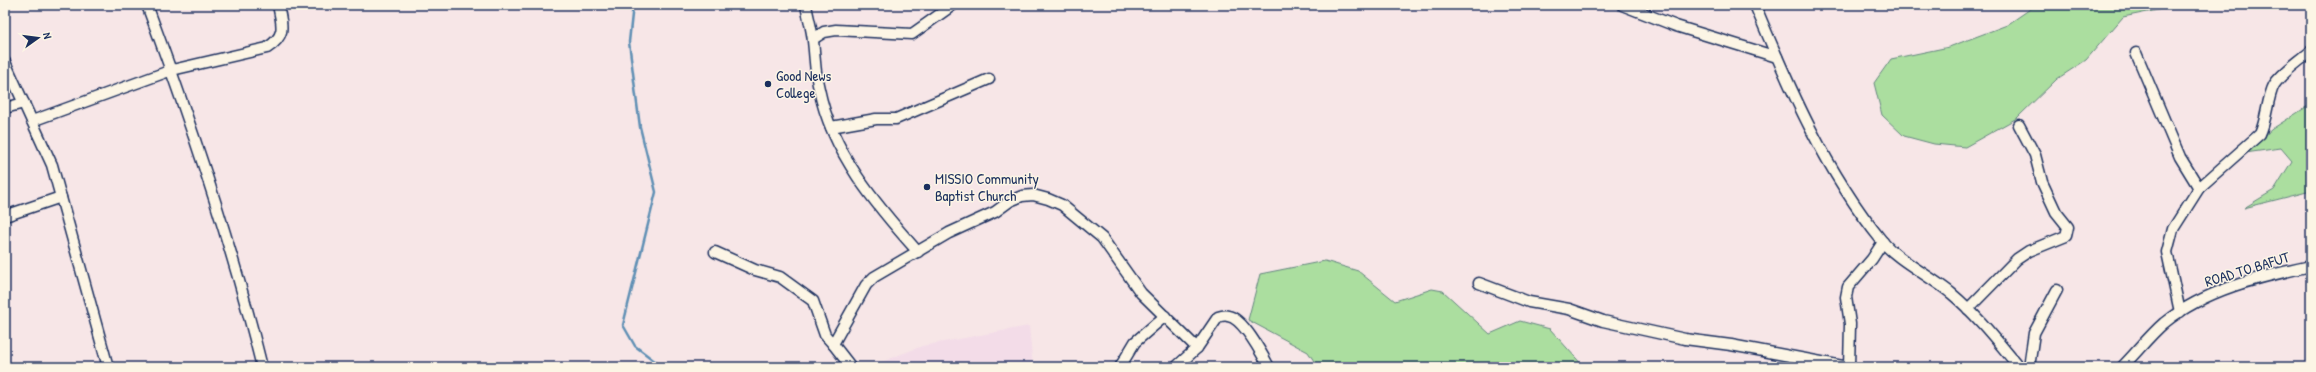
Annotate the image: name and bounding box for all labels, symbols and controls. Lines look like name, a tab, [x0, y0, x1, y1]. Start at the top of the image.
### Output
north arrow	[18, 18, 58, 58]
text: N	[40, 31, 55, 40]
place label: Good News College	[776, 65, 831, 103]
marker: Good News College	[763, 79, 773, 89]
place label: MISSIO Community Baptist Church	[935, 168, 1039, 206]
marker: MISSIO Community Baptist Church	[922, 182, 932, 192]
street label: ROAD TO BAFUT	[2202, 246, 2293, 292]

